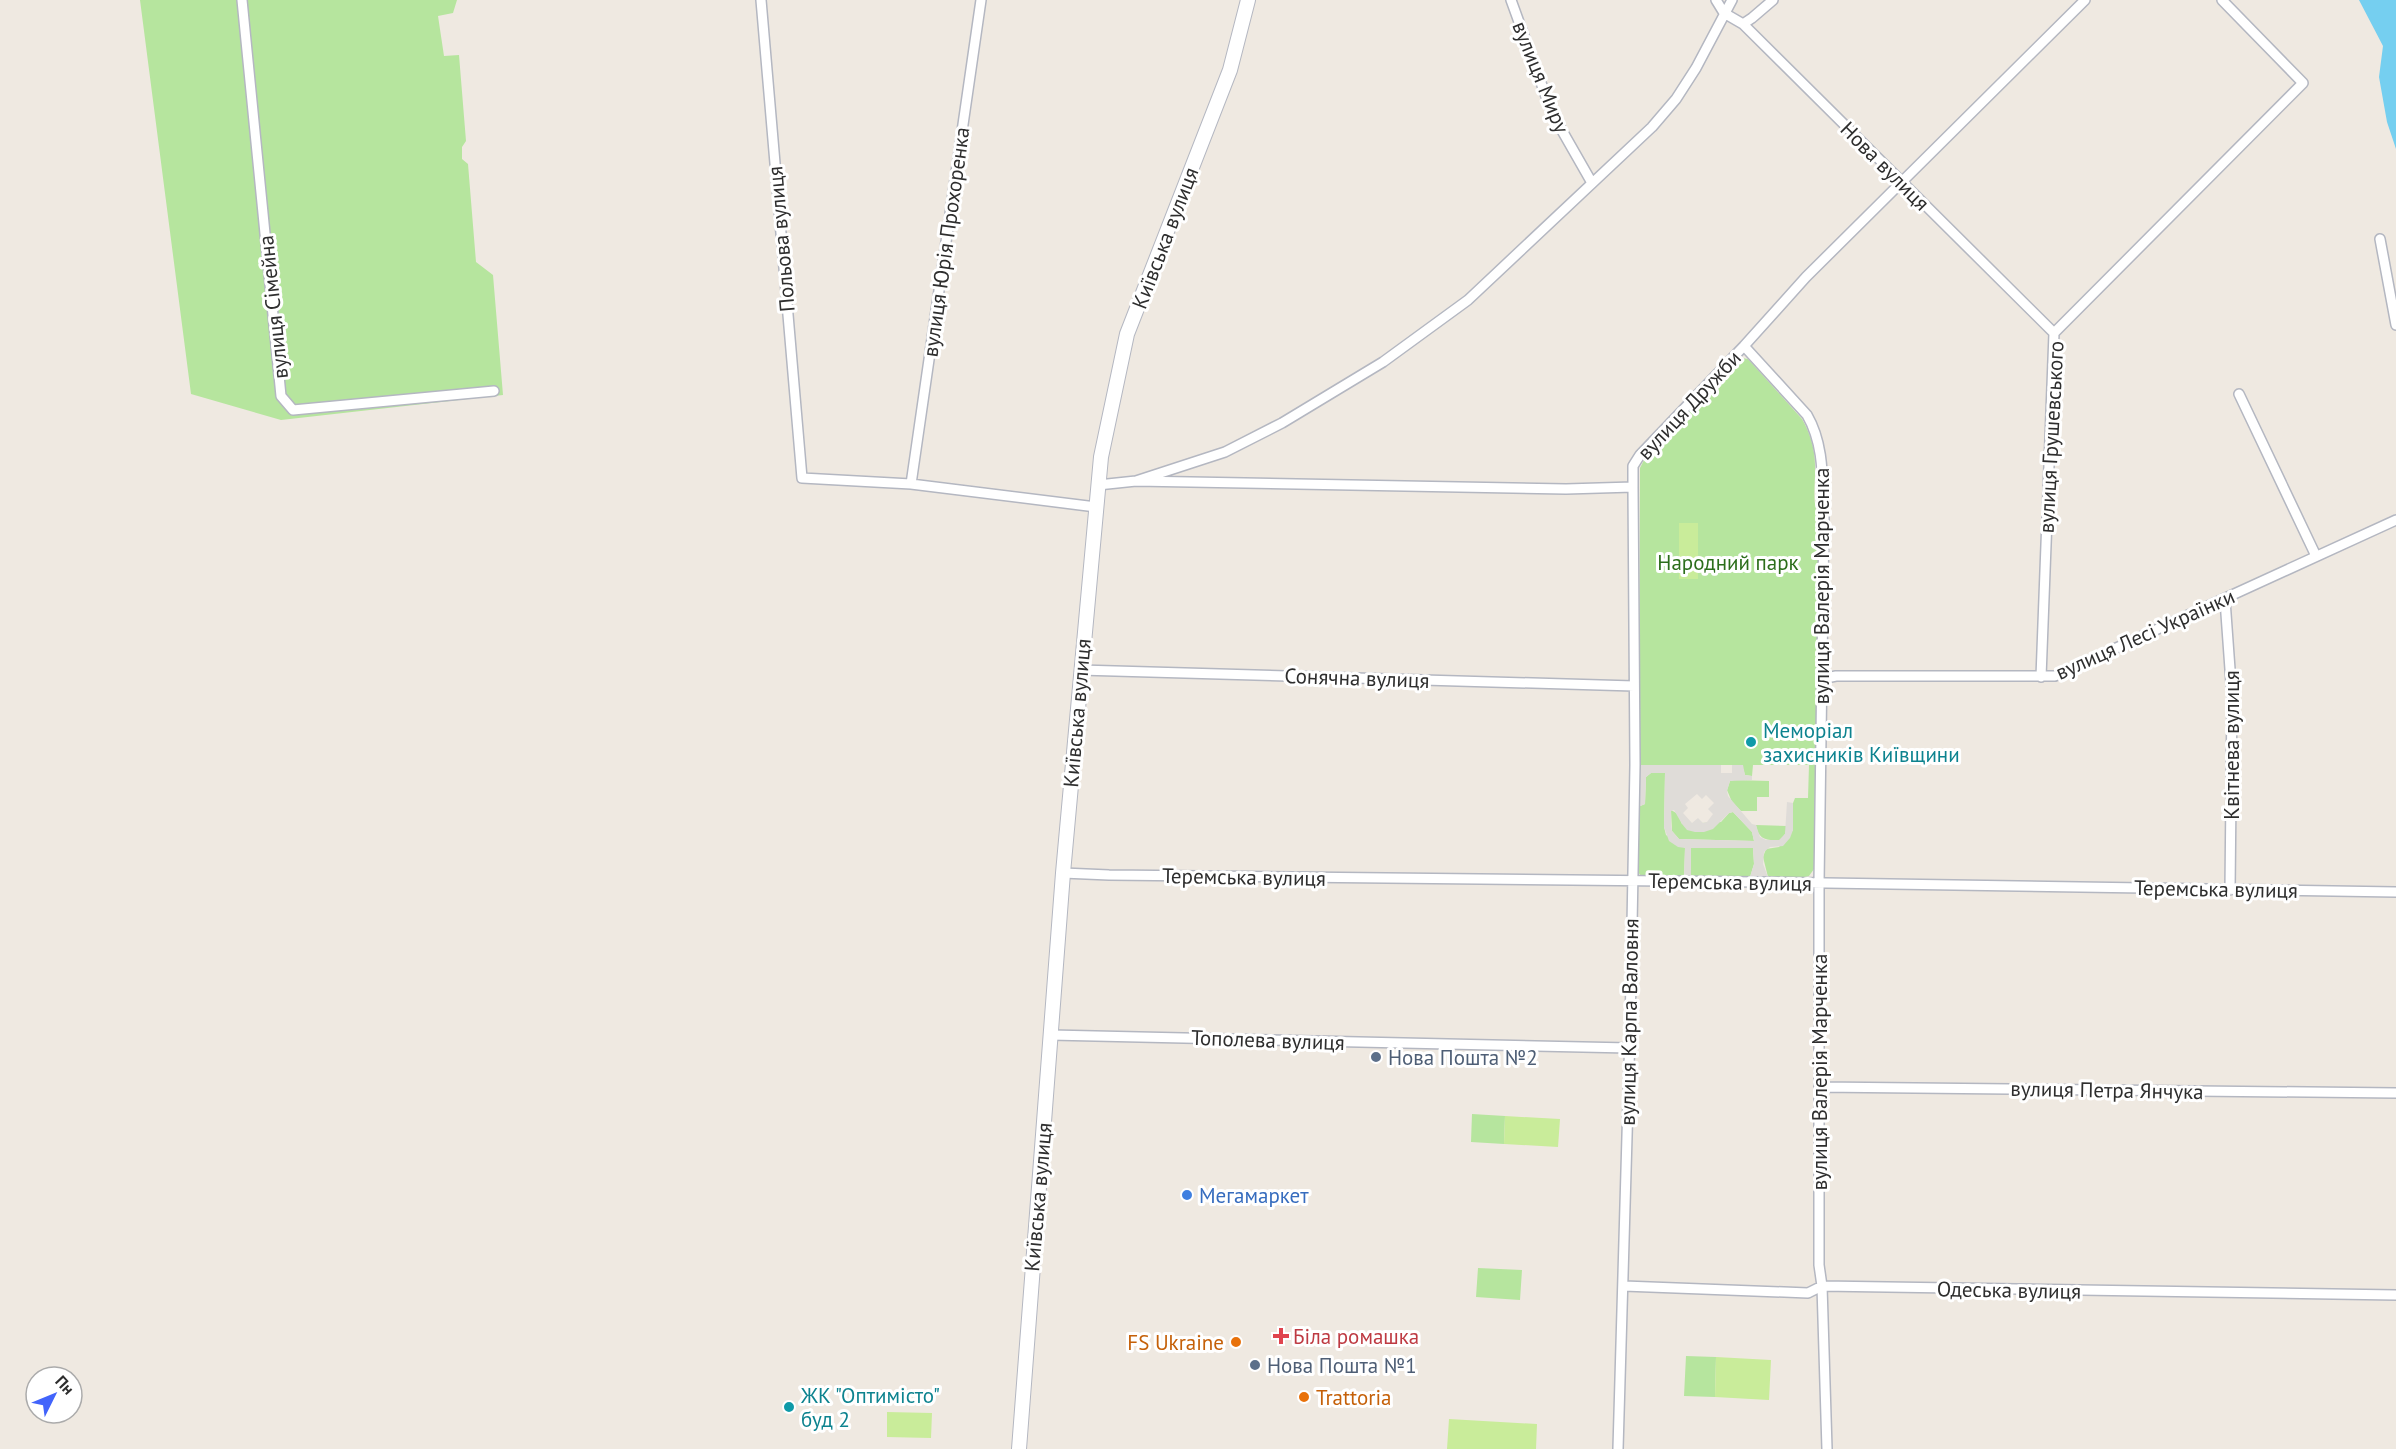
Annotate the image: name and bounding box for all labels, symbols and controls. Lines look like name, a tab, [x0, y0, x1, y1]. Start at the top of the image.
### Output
street label: вулиця Миру	[1506, 17, 1576, 137]
street label: Нова вулиця	[1835, 116, 1935, 216]
street label: вулиця Юрія Прохоренка	[916, 125, 976, 359]
street label: Київська вулиця	[1126, 163, 1204, 313]
street label: Польова вулиця	[761, 165, 801, 313]
street label: вулиця Сімейна	[252, 234, 294, 380]
street label: вулиця Грушевського	[2032, 340, 2070, 534]
street label: вулиця Дружби	[1631, 345, 1747, 465]
street label: вулиця Валерія Марченка	[1808, 468, 1835, 704]
park label: Народний парк	[1657, 549, 1799, 576]
street label: вулиця Лесі Українки	[2051, 582, 2239, 686]
street label: Київська вулиця	[1057, 637, 1097, 789]
street label: Сонячна вулиця	[1284, 662, 1430, 694]
street label: Квітнева вулиця	[2218, 670, 2245, 820]
place label: Меморіал захисників Київщини	[1763, 717, 1960, 768]
marker: Меморіал захисників Київщини	[1744, 735, 1758, 749]
street label: Теремська вулиця	[1162, 862, 1326, 892]
street label: Теремська вулиця	[1648, 867, 1812, 897]
street label: Теремська вулиця	[2134, 874, 2298, 904]
street label: вулиця Карпа Валовня	[1614, 918, 1644, 1126]
street label: вулиця Валерія Марченка	[1806, 954, 1833, 1190]
street label: Тополева вулиця	[1191, 1024, 1345, 1056]
place label: Нова Пошта №2	[1388, 1044, 1538, 1071]
marker: Нова Пошта №2	[1369, 1050, 1383, 1064]
street label: вулиця Петра Янчука	[2010, 1075, 2204, 1105]
street label: Київська вулиця	[1018, 1121, 1058, 1273]
place label: Мегамаркет	[1199, 1182, 1309, 1209]
marker: Мегамаркет	[1180, 1188, 1194, 1202]
street label: Одеська вулиця	[1937, 1275, 2081, 1305]
place label: Біла ромашка	[1293, 1323, 1419, 1350]
place label: FS Ukraine	[1127, 1329, 1224, 1356]
marker: Біла ромашка	[1274, 1329, 1288, 1343]
marker: FS Ukraine	[1229, 1335, 1243, 1349]
place label: Нова Пошта №1	[1267, 1352, 1417, 1379]
marker: Нова Пошта №1	[1248, 1358, 1262, 1372]
north arrow	[24, 1365, 84, 1425]
text: Пн	[51, 1371, 79, 1398]
place label: ЖК "Оптимісто" буд 2	[800, 1382, 940, 1433]
place label: Trattoria	[1316, 1384, 1391, 1411]
marker: Trattoria	[1297, 1390, 1311, 1404]
marker: ЖК "Оптимісто" буд 2	[782, 1400, 796, 1414]

